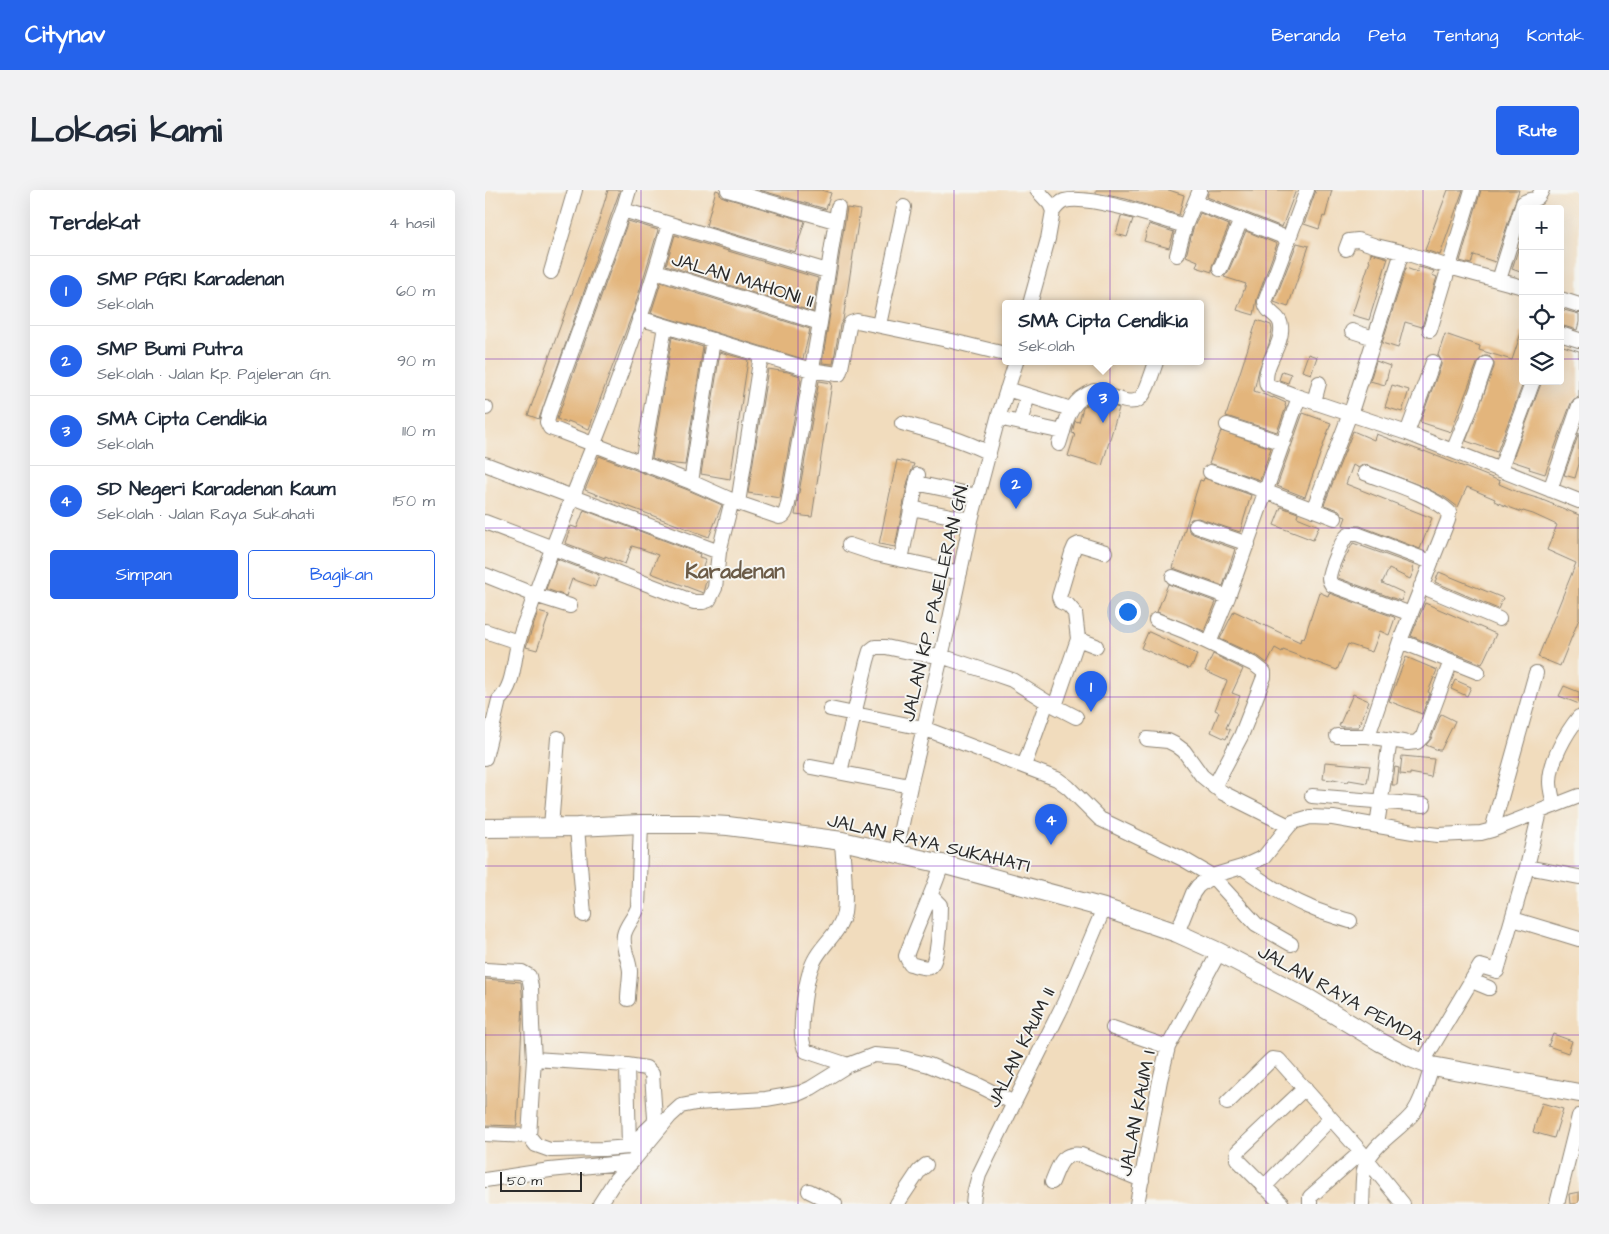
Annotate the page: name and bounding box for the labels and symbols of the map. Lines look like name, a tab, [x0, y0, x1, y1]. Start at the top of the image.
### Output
street label: JALAN MAHONI II	[668, 246, 817, 315]
pin: 3	[1087, 382, 1119, 423]
pin: 2	[1000, 468, 1032, 509]
street label: JALAN KP. PAJELERAN GN.	[895, 480, 976, 724]
district label: Karadenan	[685, 557, 785, 586]
your location	[1115, 599, 1141, 625]
pin: 1	[1075, 671, 1107, 712]
pin: 4	[1035, 804, 1067, 845]
street label: JALAN RAYA SUKAHATI	[824, 807, 1033, 880]
street label: JALAN RAYA PEMDA	[1252, 938, 1428, 1052]
street label: JALAN KAUM II	[981, 983, 1062, 1112]
street label: JALAN KAUM I	[1112, 1048, 1163, 1179]
scale bar	[500, 1169, 583, 1192]

